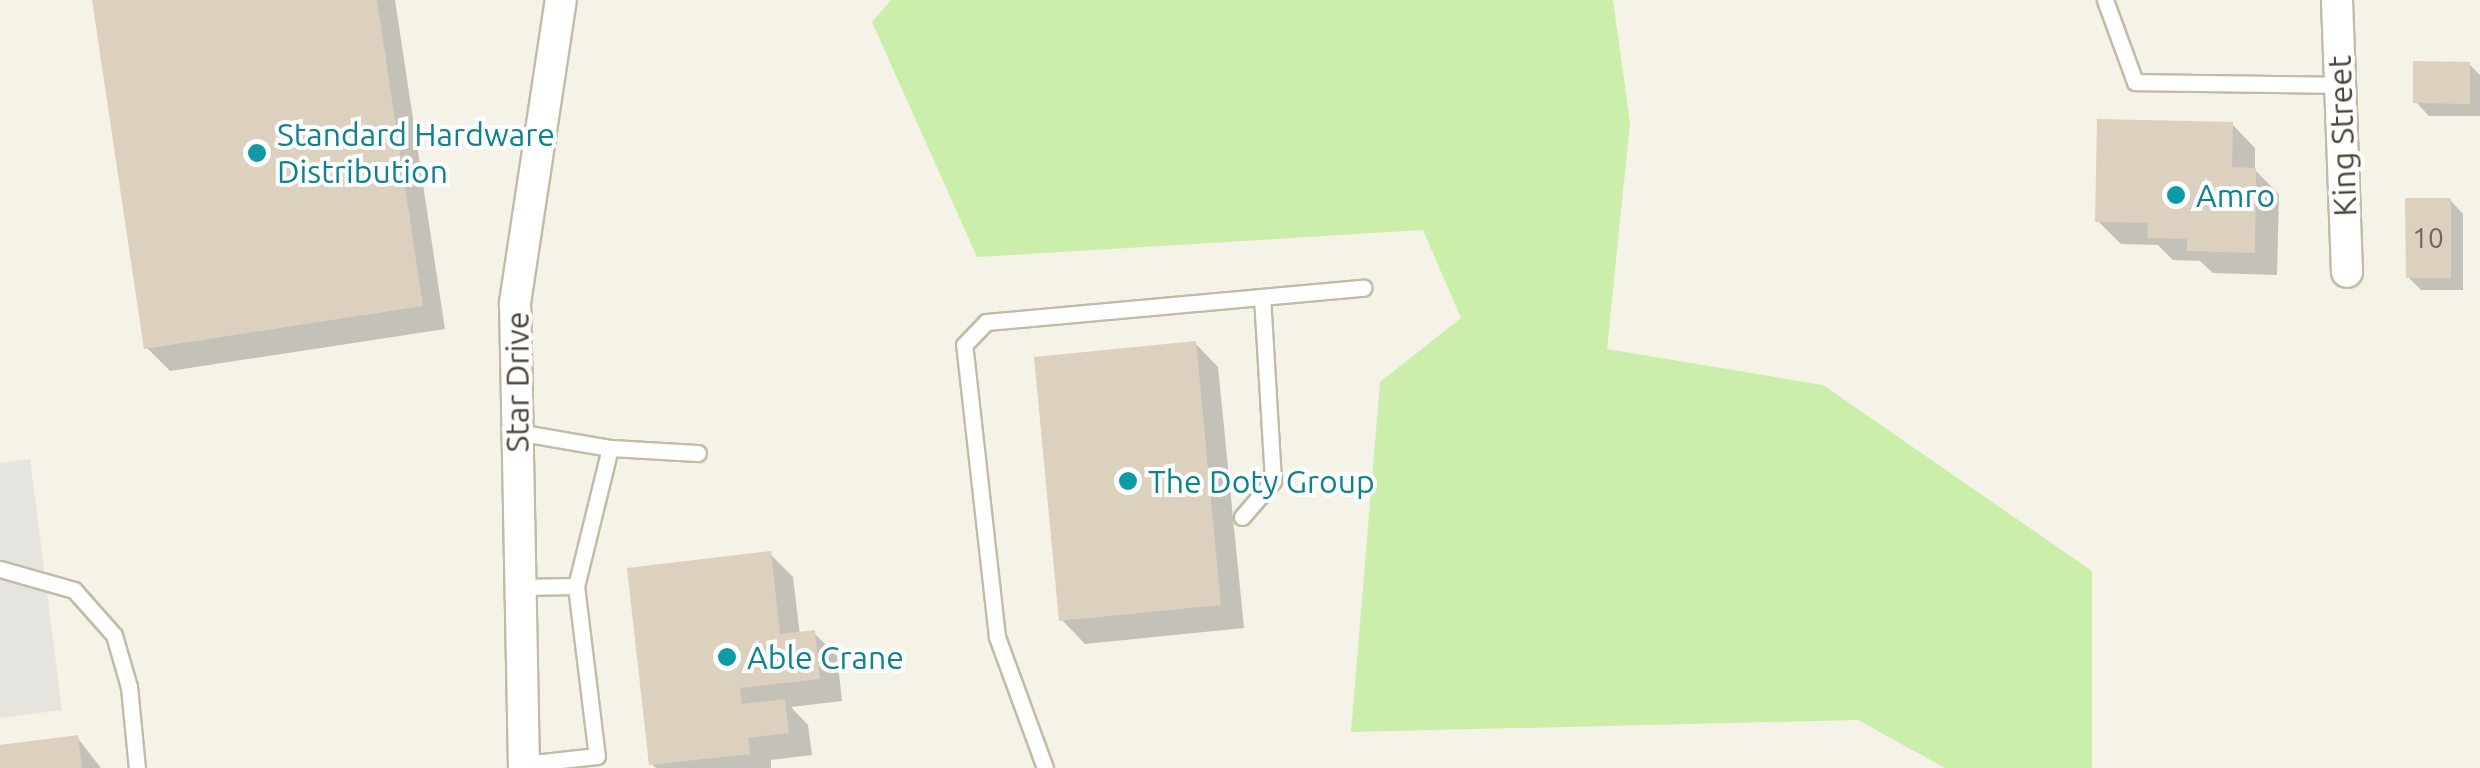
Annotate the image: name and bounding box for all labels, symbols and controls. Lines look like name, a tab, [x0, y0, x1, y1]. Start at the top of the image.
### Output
street label: King Street	[2320, 55, 2364, 217]
place label: Standard Hardware Distribution	[277, 116, 555, 191]
marker: Standard Hardware Distribution	[246, 142, 268, 164]
place label: Amro	[2196, 176, 2275, 214]
marker: Amro	[2165, 184, 2187, 206]
house number: 10	[2412, 221, 2444, 255]
street label: Star Drive	[498, 312, 536, 452]
place label: The Doty Group	[1148, 462, 1375, 500]
marker: The Doty Group	[1117, 470, 1139, 492]
place label: Able Crane	[747, 638, 904, 676]
marker: Able Crane	[716, 646, 738, 668]

